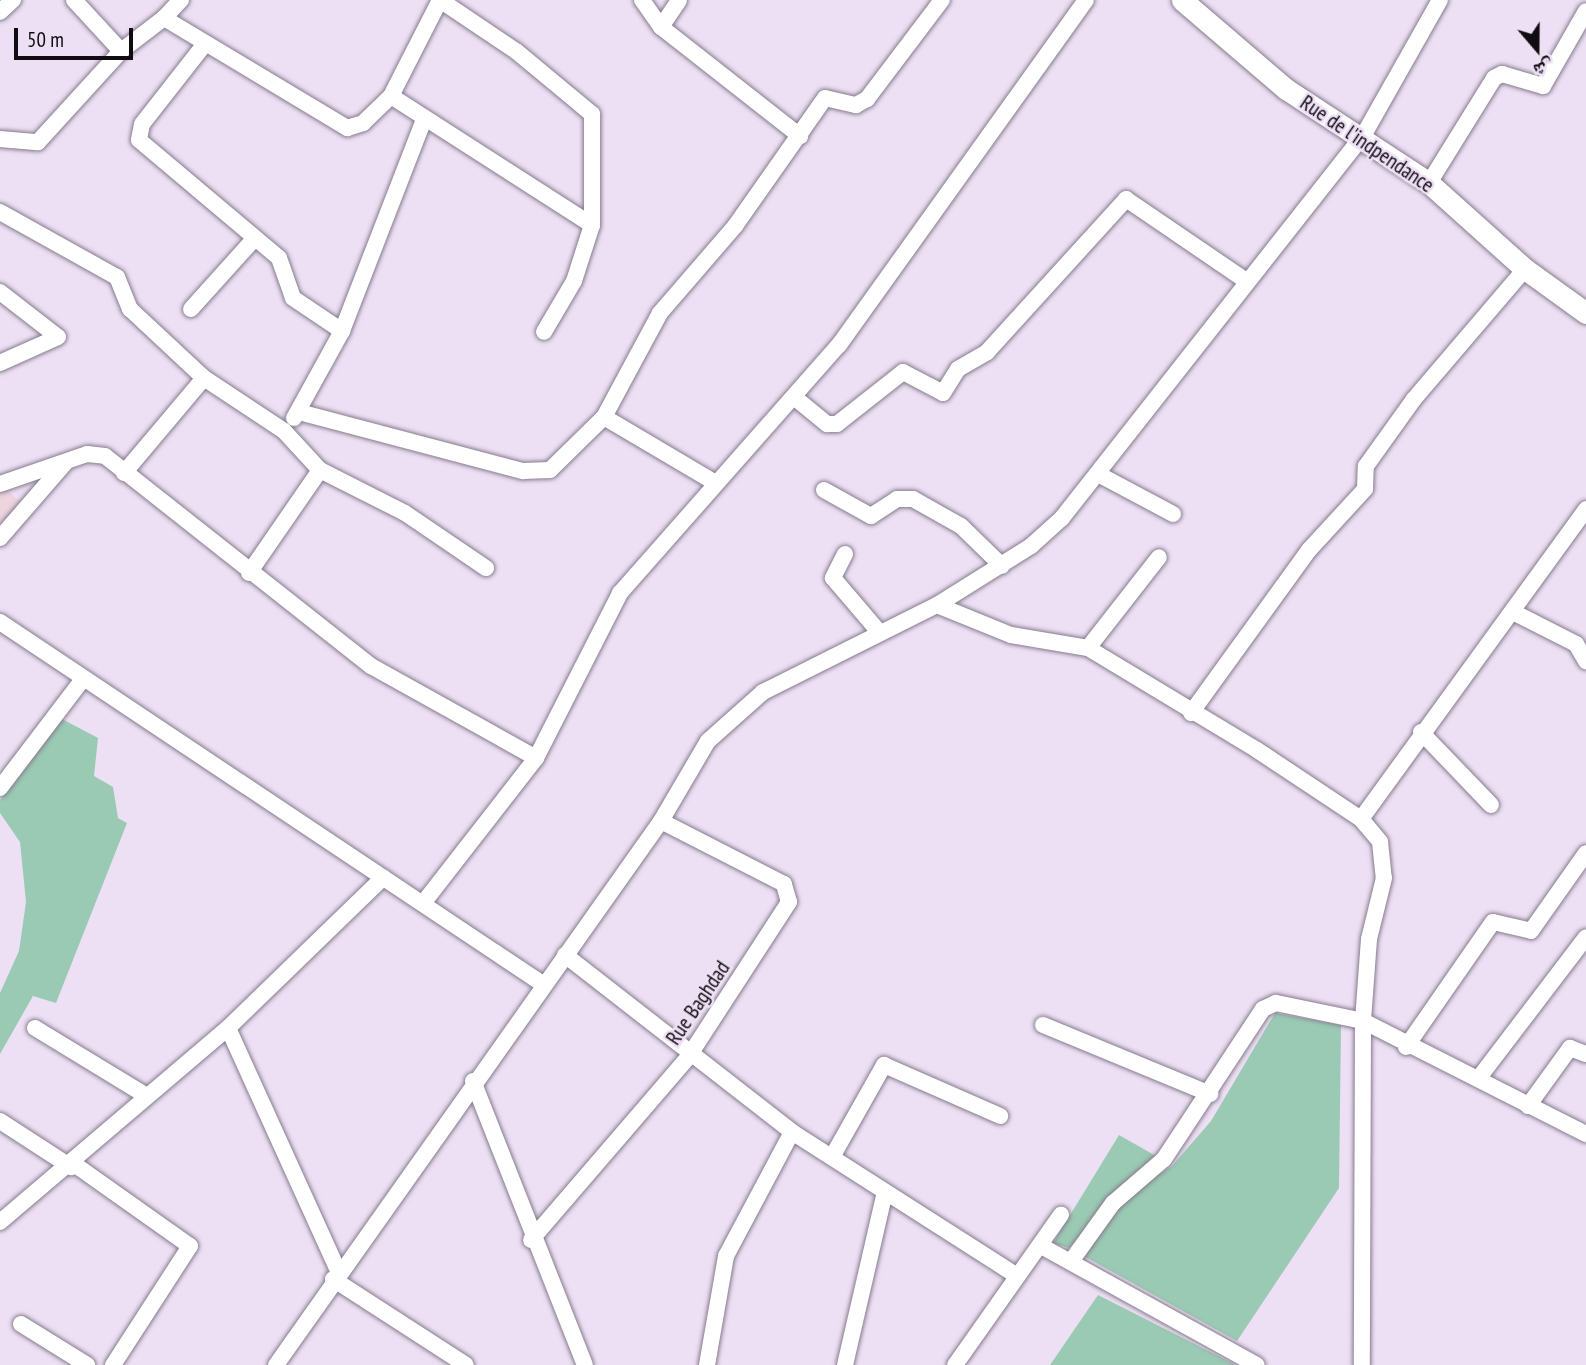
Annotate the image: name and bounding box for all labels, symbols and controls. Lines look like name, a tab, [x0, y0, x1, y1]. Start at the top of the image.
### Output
scale bar	[18, 14, 136, 58]
north arrow	[1502, 14, 1572, 84]
text: 50 m	[27, 26, 64, 53]
text: ش	[1531, 54, 1558, 83]
street label: Rue de l'indpendance	[1295, 90, 1439, 198]
street label: Rue Baghdad	[661, 956, 735, 1050]

